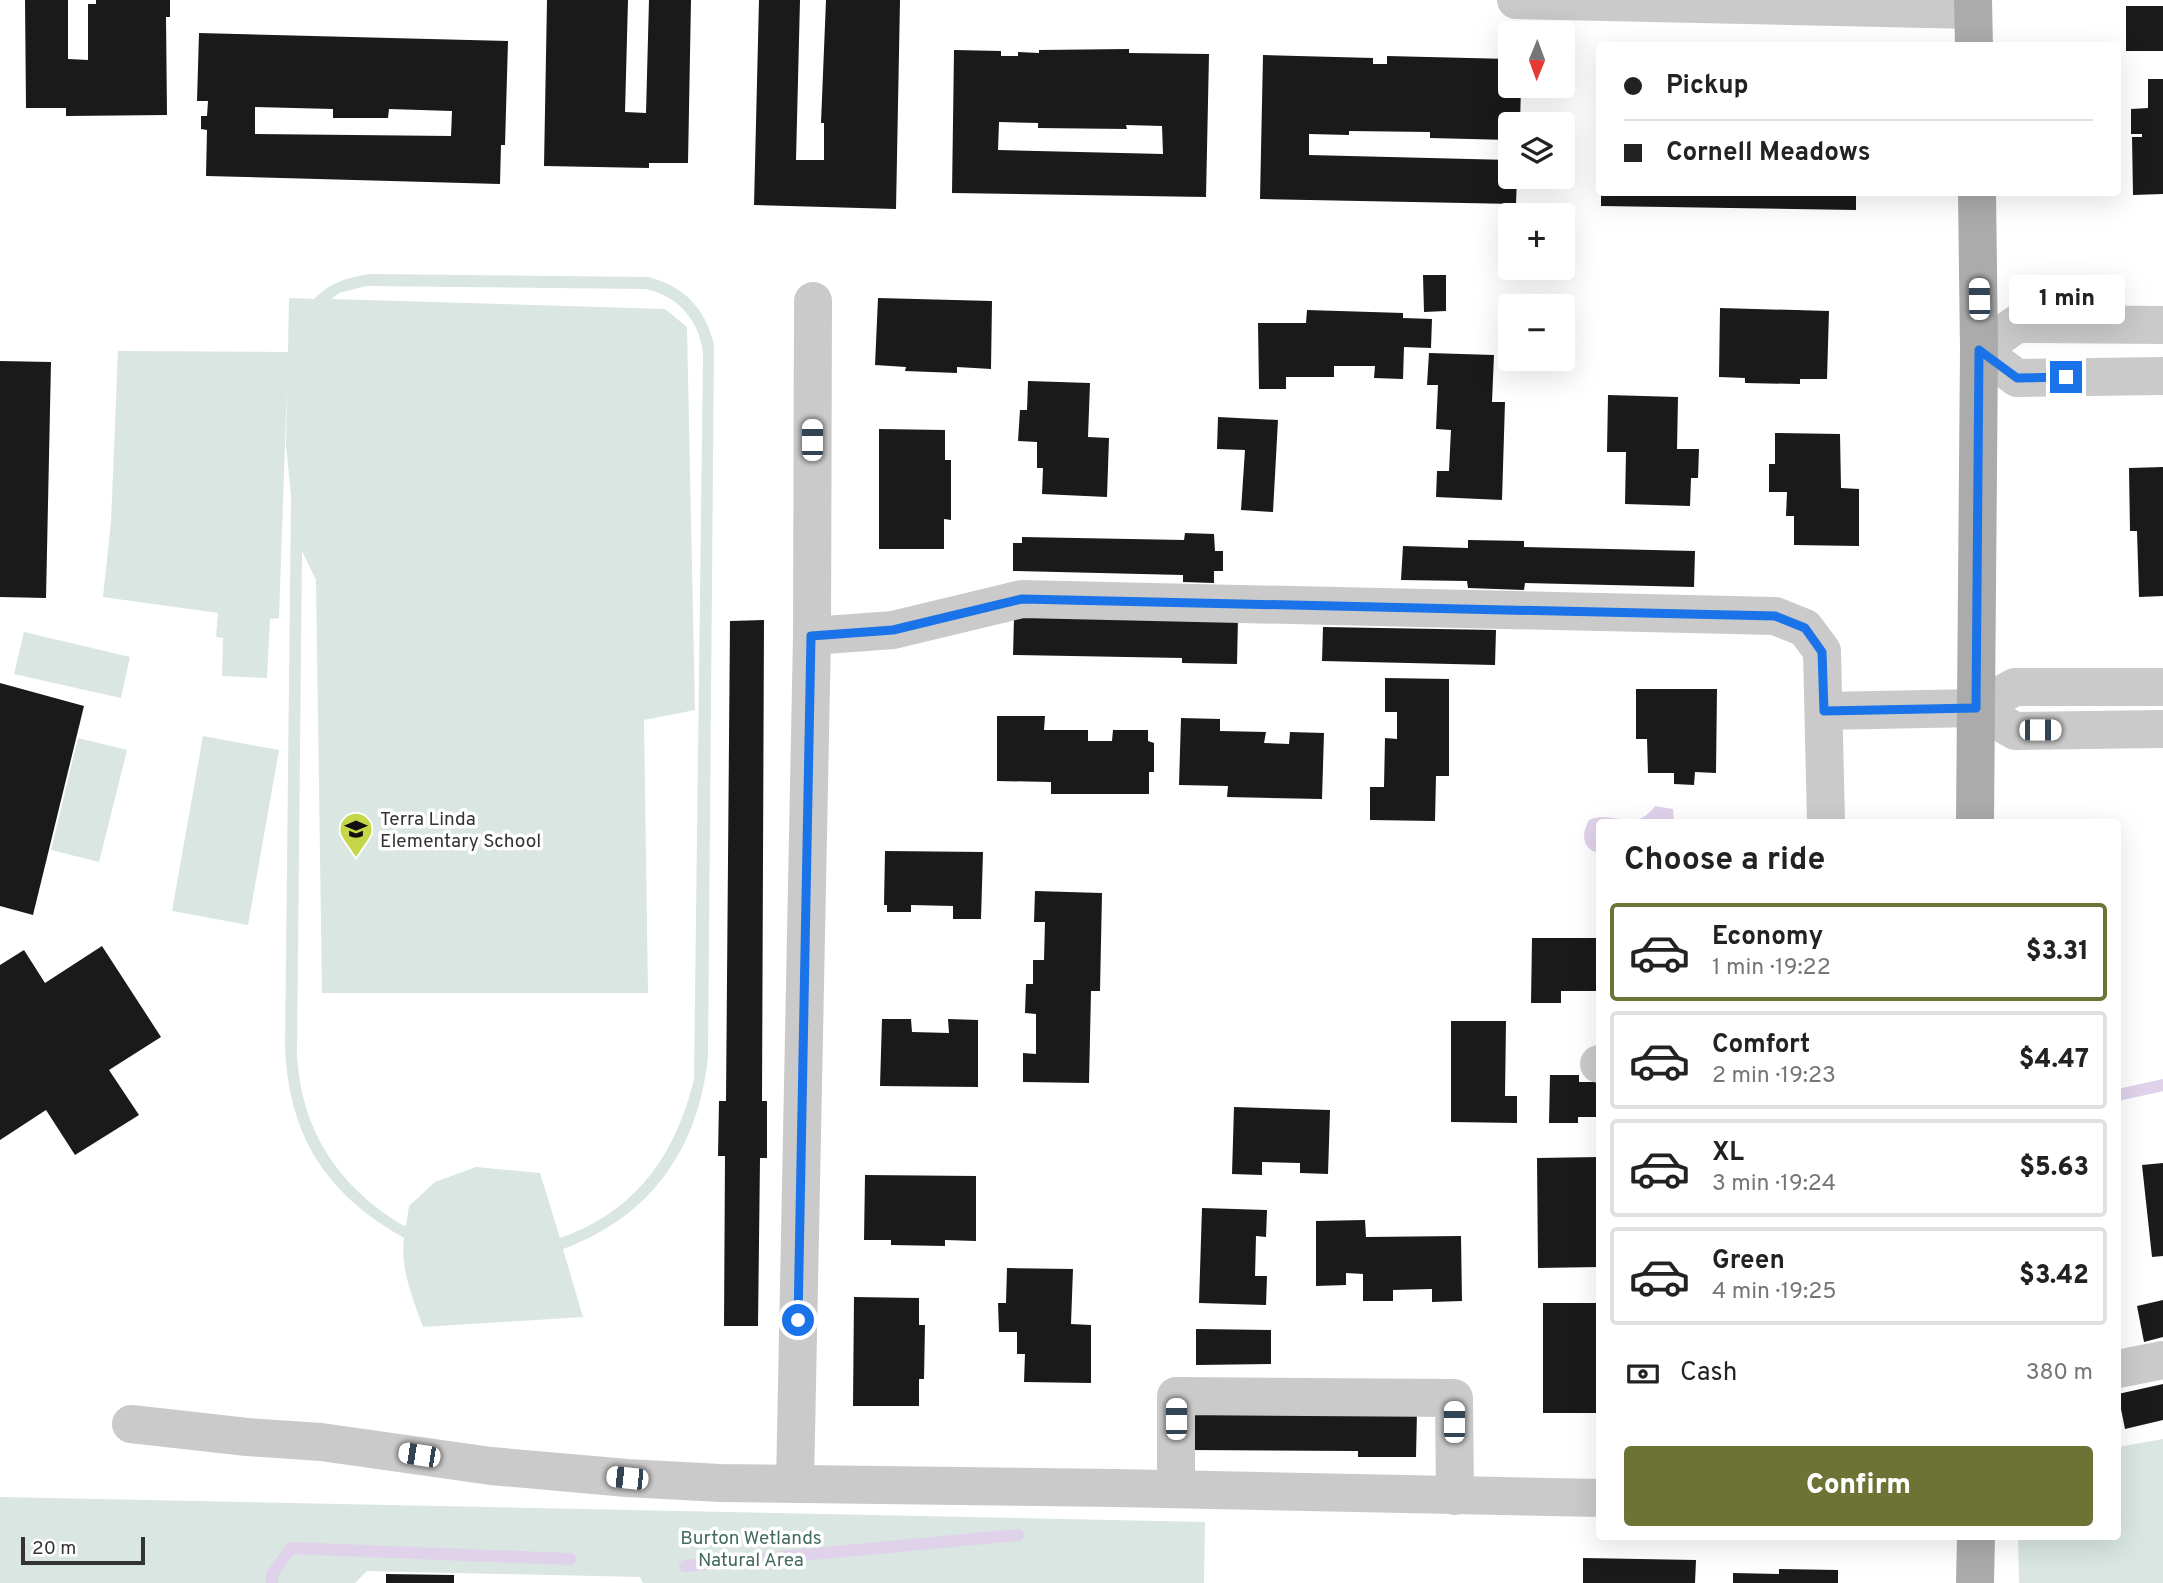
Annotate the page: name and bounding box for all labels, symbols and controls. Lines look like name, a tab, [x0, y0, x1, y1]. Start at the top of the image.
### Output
north arrow	[1498, 21, 1575, 98]
map controls	[1498, 21, 1575, 371]
text: Pickup	[1666, 70, 1749, 103]
button: layers	[1498, 112, 1575, 189]
text: Cornell Meadows	[1666, 137, 1871, 170]
button: +	[1498, 203, 1575, 280]
callout: 1 min	[2008, 276, 2124, 324]
car	[1969, 278, 1990, 320]
text: 1 min	[2039, 285, 2095, 314]
button: −	[1498, 294, 1575, 371]
route end	[2050, 361, 2082, 393]
car	[802, 419, 823, 461]
car	[2020, 720, 2062, 741]
place label: Terra Linda Elementary School	[380, 808, 541, 854]
school or university icon: Terra Linda Elementary School	[337, 810, 375, 859]
text: Choose a ride	[1624, 841, 1825, 881]
icon: car	[1628, 921, 1691, 984]
text: Economy	[1712, 921, 1823, 954]
text: $3.31	[2026, 936, 2089, 969]
text: 1 min · 19:22	[1712, 954, 1831, 983]
icon: car	[1628, 1029, 1691, 1092]
text: Comfort	[1712, 1029, 1810, 1062]
text: $4.47	[2019, 1044, 2089, 1077]
text: 2 min · 19:23	[1712, 1062, 1836, 1091]
icon: car	[1628, 1137, 1691, 1200]
text: XL	[1712, 1137, 1744, 1170]
text: $5.63	[2019, 1152, 2089, 1185]
text: 3 min · 19:24	[1712, 1170, 1836, 1199]
icon: car	[1628, 1245, 1691, 1308]
text: Green	[1712, 1245, 1785, 1278]
text: $3.42	[2019, 1260, 2089, 1293]
text: 4 min · 19:25	[1712, 1278, 1837, 1307]
route start	[782, 1304, 814, 1336]
icon: cash	[1624, 1355, 1662, 1393]
text: Cash	[1680, 1357, 1737, 1390]
text: 380 m	[2026, 1359, 2093, 1388]
car	[1166, 1398, 1187, 1440]
car	[1444, 1401, 1465, 1443]
car	[397, 1441, 442, 1469]
button: Confirm	[1624, 1446, 2093, 1526]
car	[606, 1465, 649, 1491]
park label: Burton Wetlands Natural Area	[680, 1527, 822, 1573]
scale bar	[21, 1534, 145, 1566]
text: 20 m	[32, 1537, 76, 1561]

